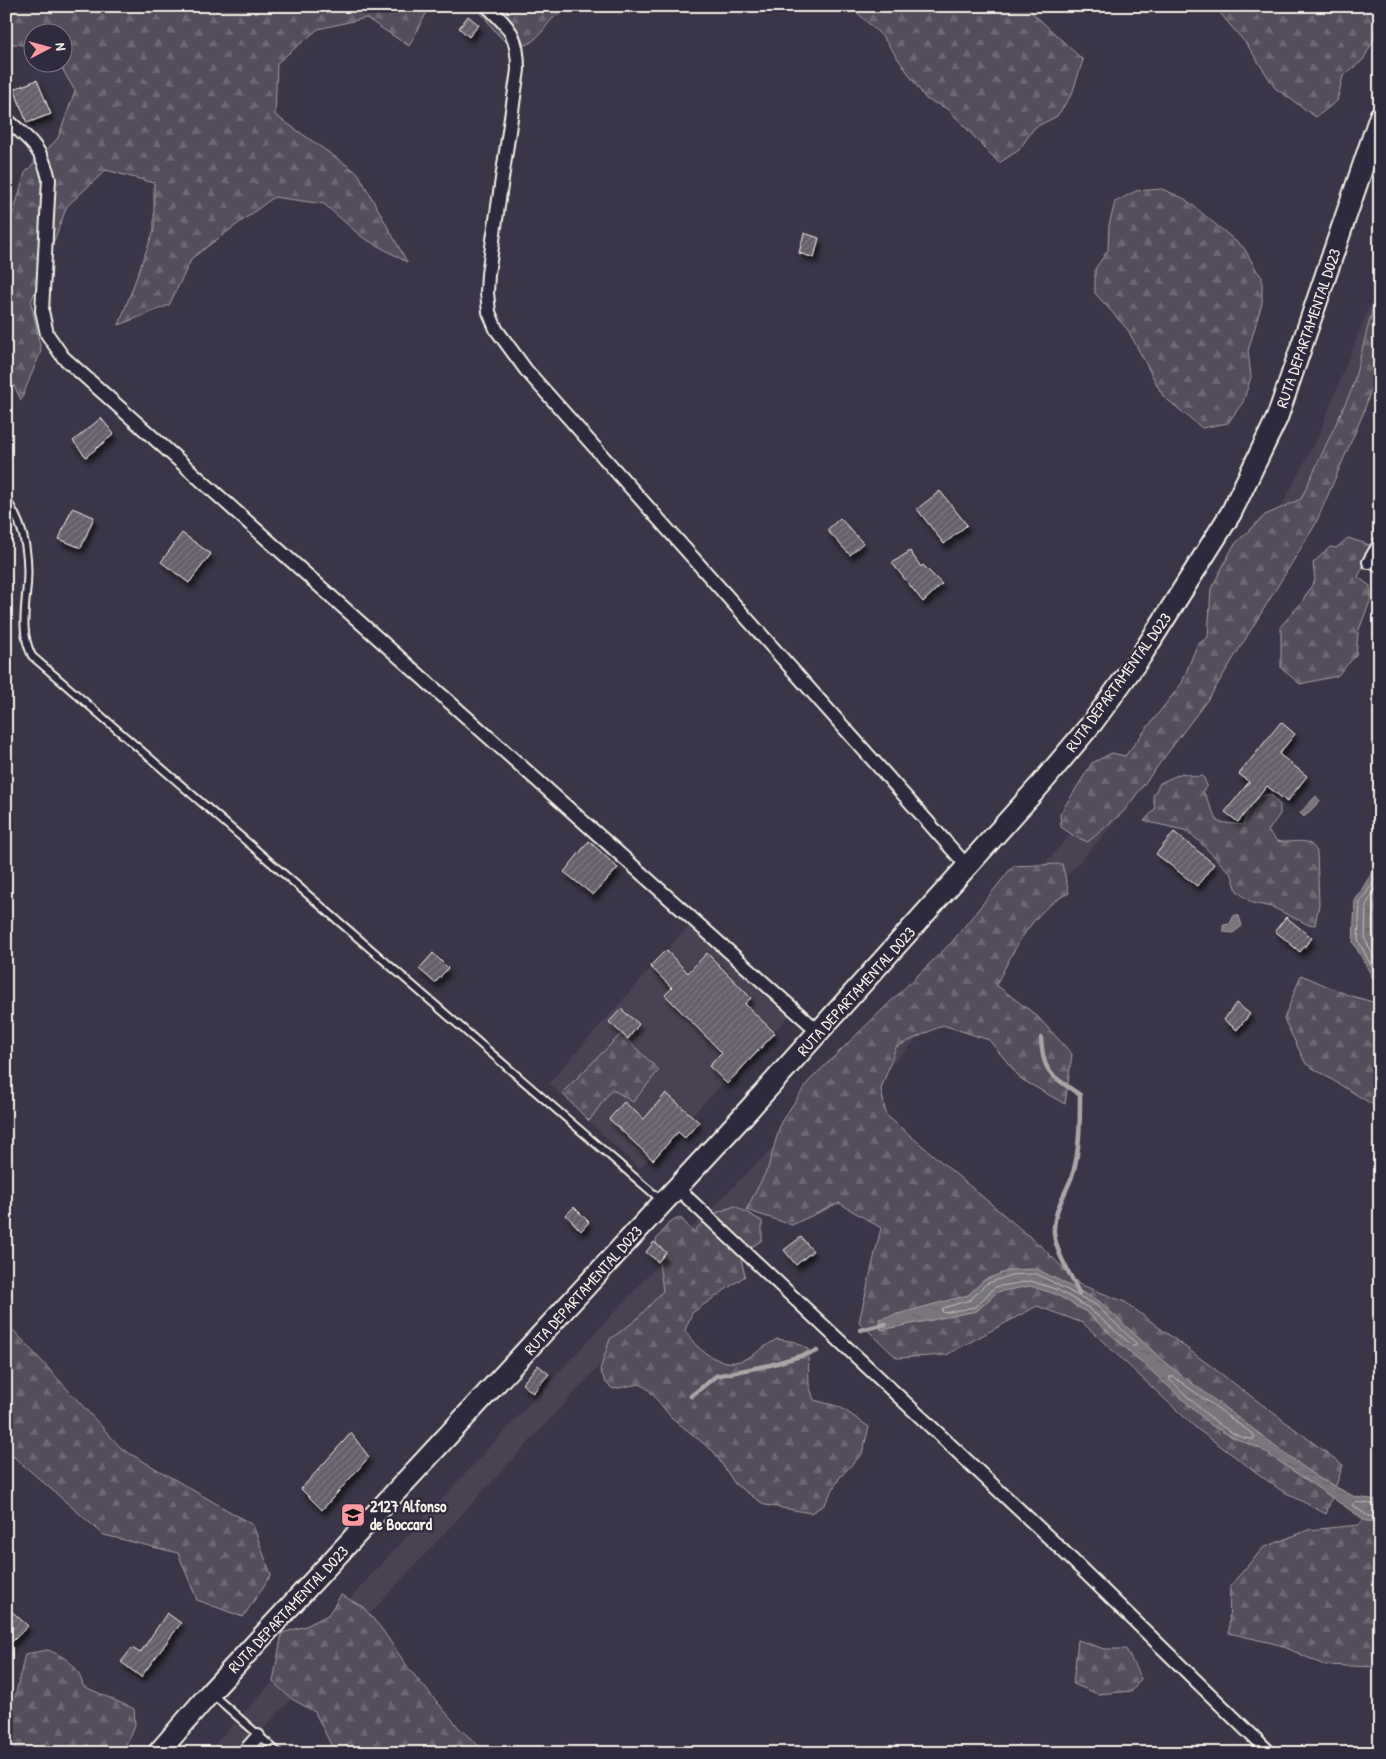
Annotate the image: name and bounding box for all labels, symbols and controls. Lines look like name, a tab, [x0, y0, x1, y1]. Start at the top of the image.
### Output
north arrow	[22, 22, 72, 72]
text: N	[52, 42, 71, 52]
street label: RUTA DEPARTAMENTAL D023	[1270, 245, 1346, 411]
street label: RUTA DEPARTAMENTAL D023	[1060, 608, 1176, 756]
street label: RUTA DEPARTAMENTAL D023	[792, 921, 920, 1061]
street label: RUTA DEPARTAMENTAL D023	[519, 1220, 647, 1360]
place label: 2127 Alfonso de Boccard	[370, 1495, 447, 1535]
school or university icon: 2127 Alfonso de Boccard	[340, 1502, 366, 1528]
street label: RUTA DEPARTAMENTAL D023	[223, 1540, 353, 1678]

